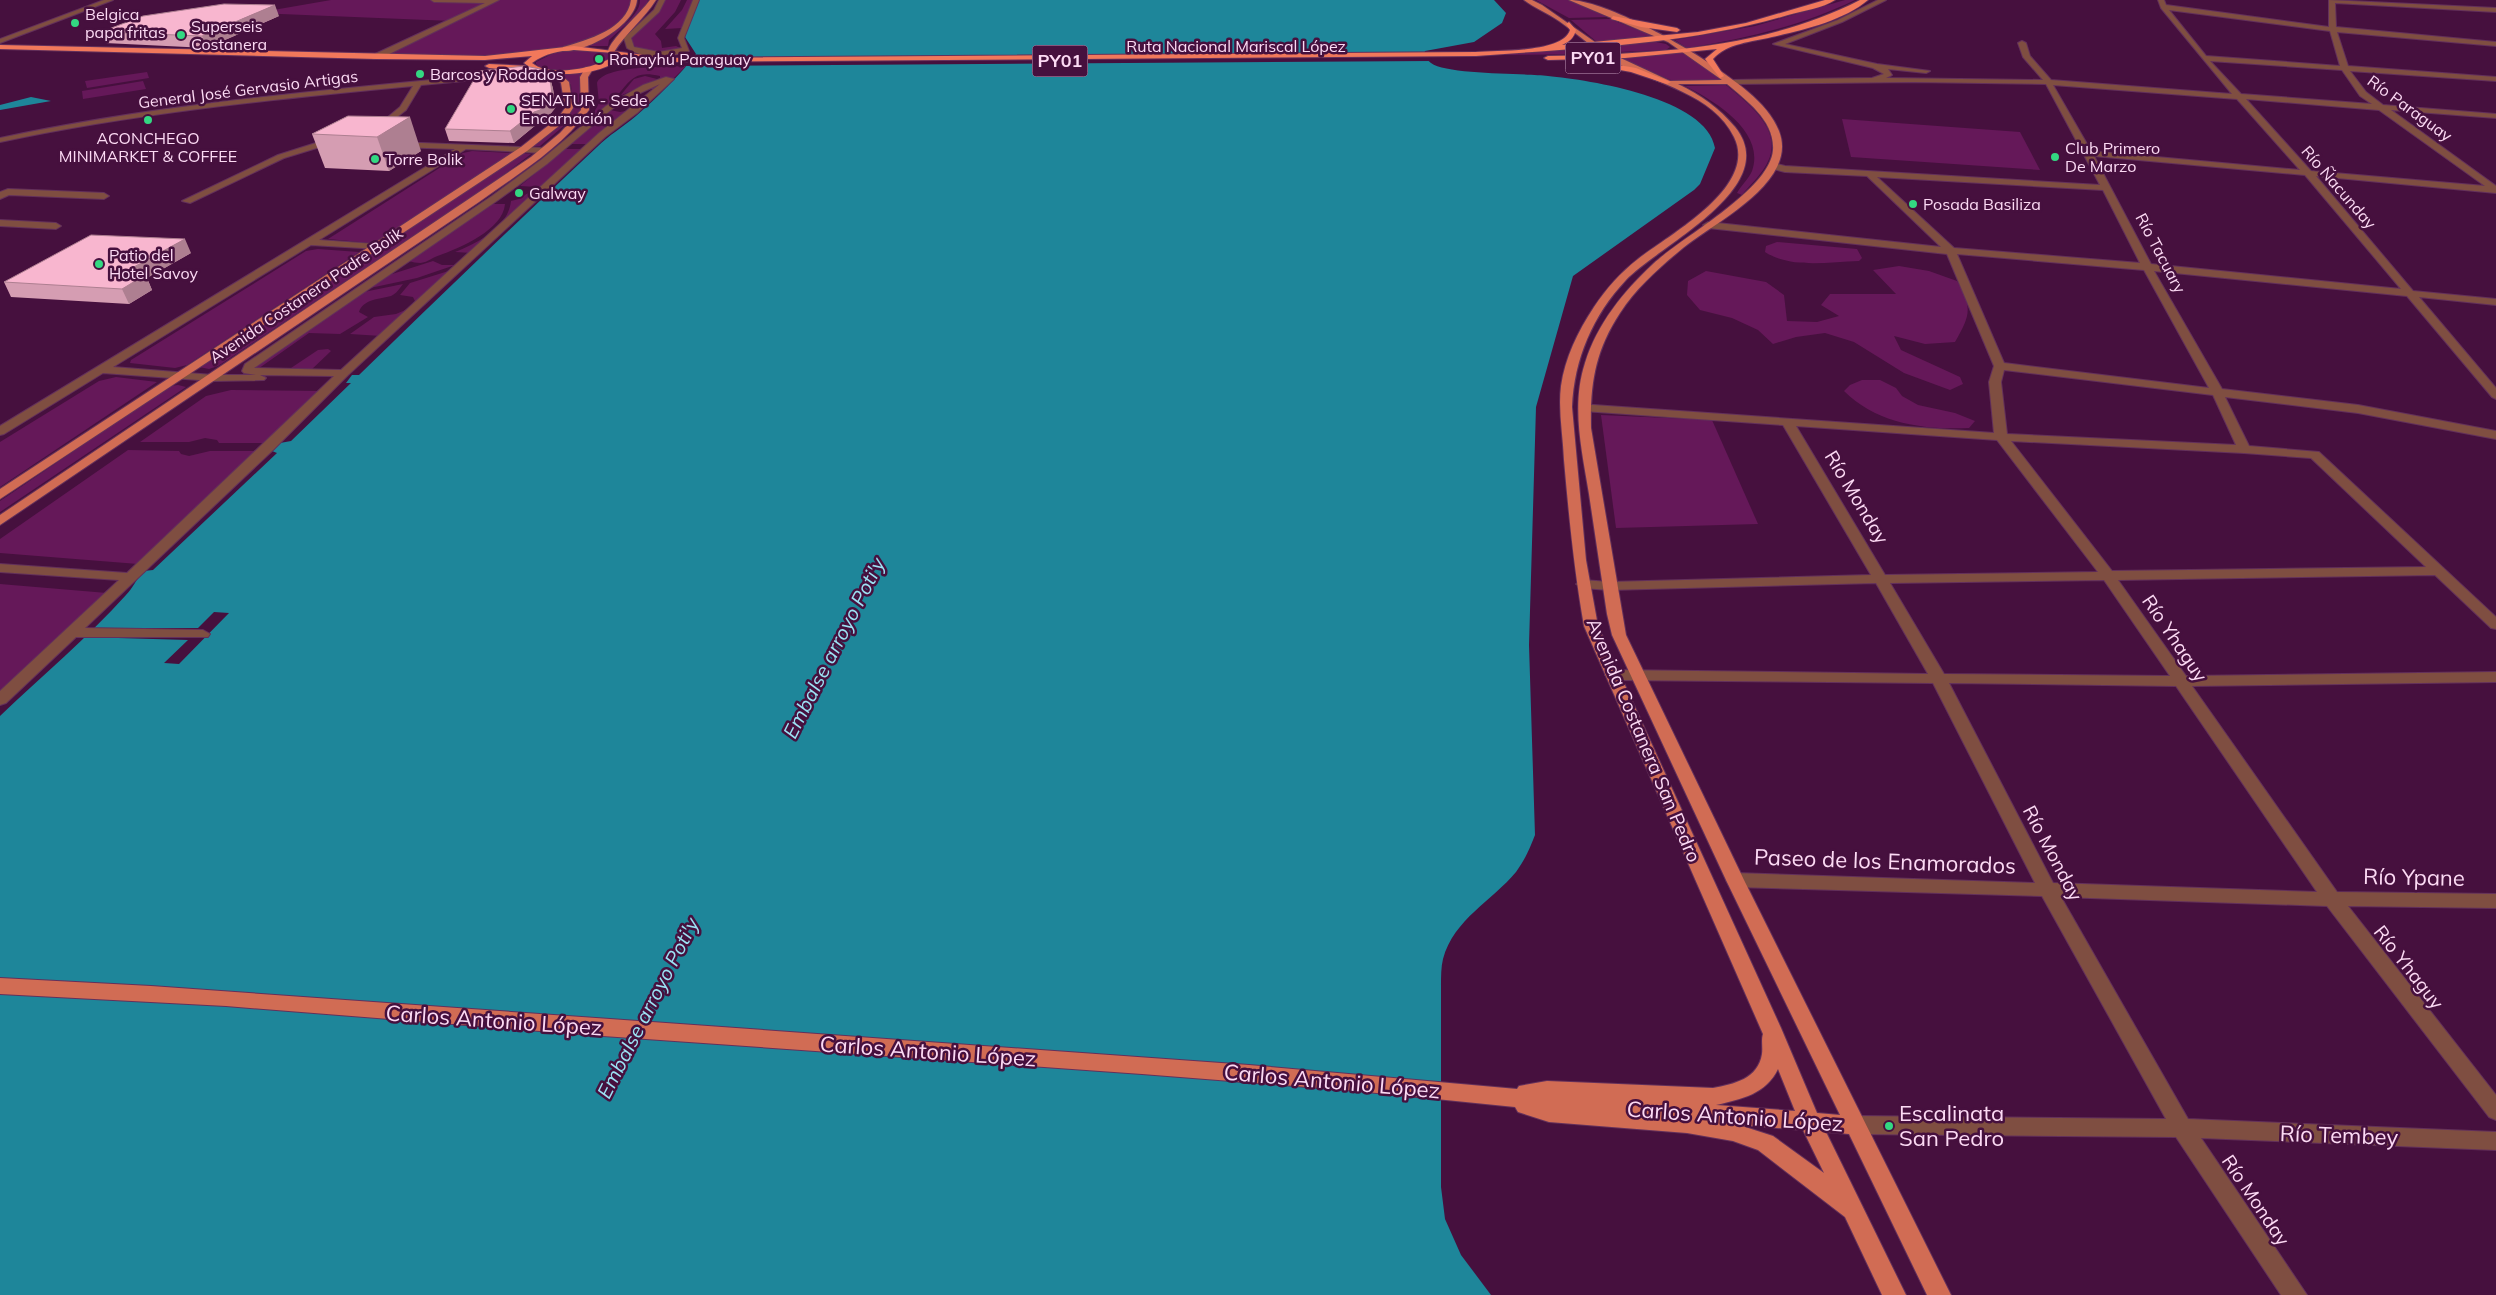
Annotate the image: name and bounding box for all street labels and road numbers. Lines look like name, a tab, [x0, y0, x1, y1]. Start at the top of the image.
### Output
street label: Ruta Nacional Mariscal López	[1126, 36, 1346, 56]
road number: PY01	[1566, 42, 1620, 74]
road number: PY01	[1032, 46, 1088, 76]
street label: General José Gervasio Artigas	[137, 66, 359, 112]
street label: Río Paraguay	[2364, 71, 2457, 146]
street label: Río Ñacunday	[2297, 141, 2381, 233]
street label: Río Tacuary	[2132, 210, 2191, 297]
street label: Avenida Costanera Padre Bolik	[206, 222, 407, 367]
street label: Río Monday	[1820, 446, 1894, 548]
street label: Río Yhaguy	[2137, 590, 2213, 686]
street label: Avenida Costanera San Pedro	[1582, 614, 1706, 866]
street label: Río Monday	[2018, 801, 2088, 905]
street label: Paseo de los Enamorados	[1753, 842, 2017, 880]
street label: Río Ypane	[2363, 862, 2465, 892]
street label: Río Yhaguy	[2369, 920, 2449, 1014]
street label: Carlos Antonio López	[385, 998, 603, 1042]
street label: Carlos Antonio López	[819, 1029, 1037, 1073]
street label: Carlos Antonio López	[1223, 1058, 1441, 1104]
street label: Carlos Antonio López	[1626, 1094, 1844, 1138]
street label: Río Tembey	[2279, 1119, 2399, 1151]
street label: Río Monday	[2217, 1150, 2295, 1250]

